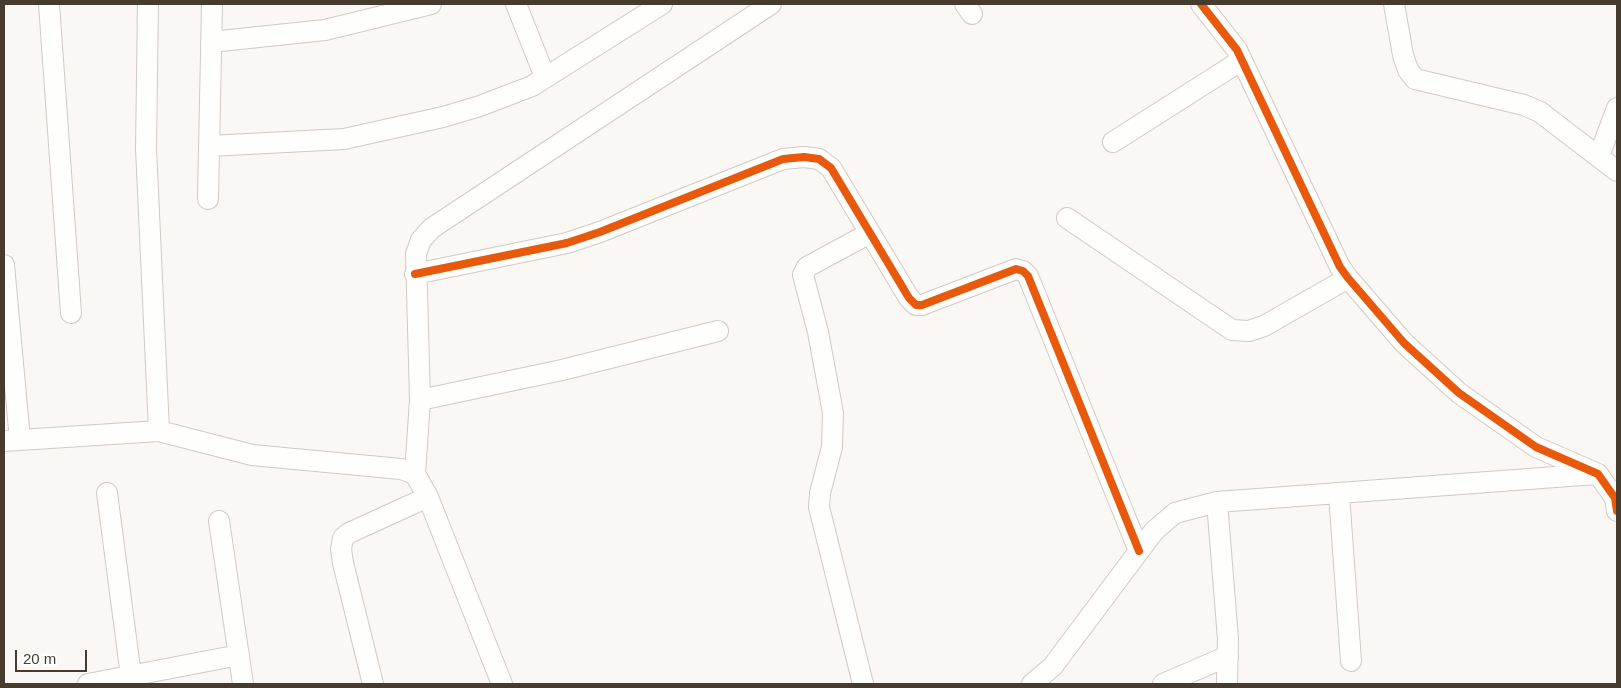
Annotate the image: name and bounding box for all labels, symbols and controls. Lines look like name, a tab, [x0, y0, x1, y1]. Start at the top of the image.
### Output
scale bar	[18, 640, 90, 672]
text: 20 m	[23, 650, 56, 667]

